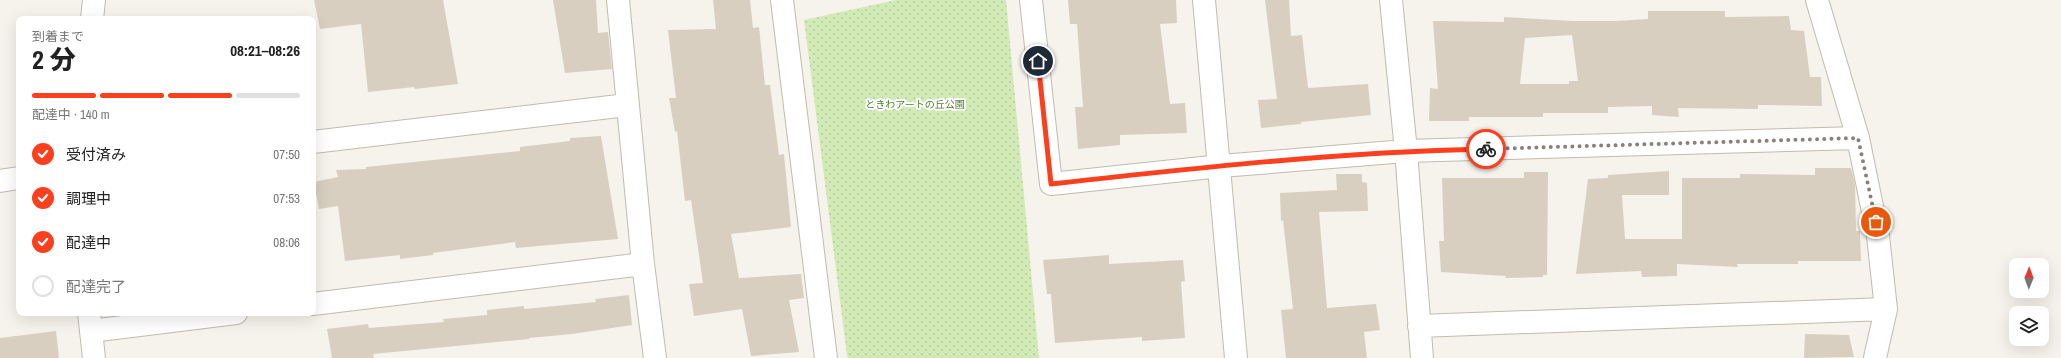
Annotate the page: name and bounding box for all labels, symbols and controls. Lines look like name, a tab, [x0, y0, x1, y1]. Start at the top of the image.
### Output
text: 到着まで	[32, 28, 84, 45]
text: 08:21–08:26	[230, 40, 300, 61]
text: 2 分	[32, 42, 76, 77]
pin	[1021, 44, 1055, 78]
icon: home	[1027, 50, 1049, 72]
park label: ときわアートの丘公園	[865, 98, 965, 111]
text: 配達中 · 140 m	[32, 106, 110, 123]
courier	[1466, 129, 1506, 169]
icon: bike	[1475, 138, 1497, 160]
icon: check	[32, 143, 54, 165]
text: 受付済み	[66, 144, 126, 165]
text: 07:50	[273, 146, 300, 163]
icon: check	[32, 187, 54, 209]
text: 調理中	[66, 188, 111, 209]
text: 07:53	[273, 190, 300, 207]
pin	[1859, 205, 1893, 239]
icon: bag	[1865, 211, 1887, 233]
icon: check	[32, 231, 54, 253]
text: 配達中	[66, 232, 111, 253]
text: 08:06	[273, 234, 300, 251]
north arrow	[2009, 258, 2049, 298]
map controls	[2009, 258, 2049, 346]
text: 配達完了	[66, 276, 126, 297]
button: layers	[2009, 306, 2049, 346]

